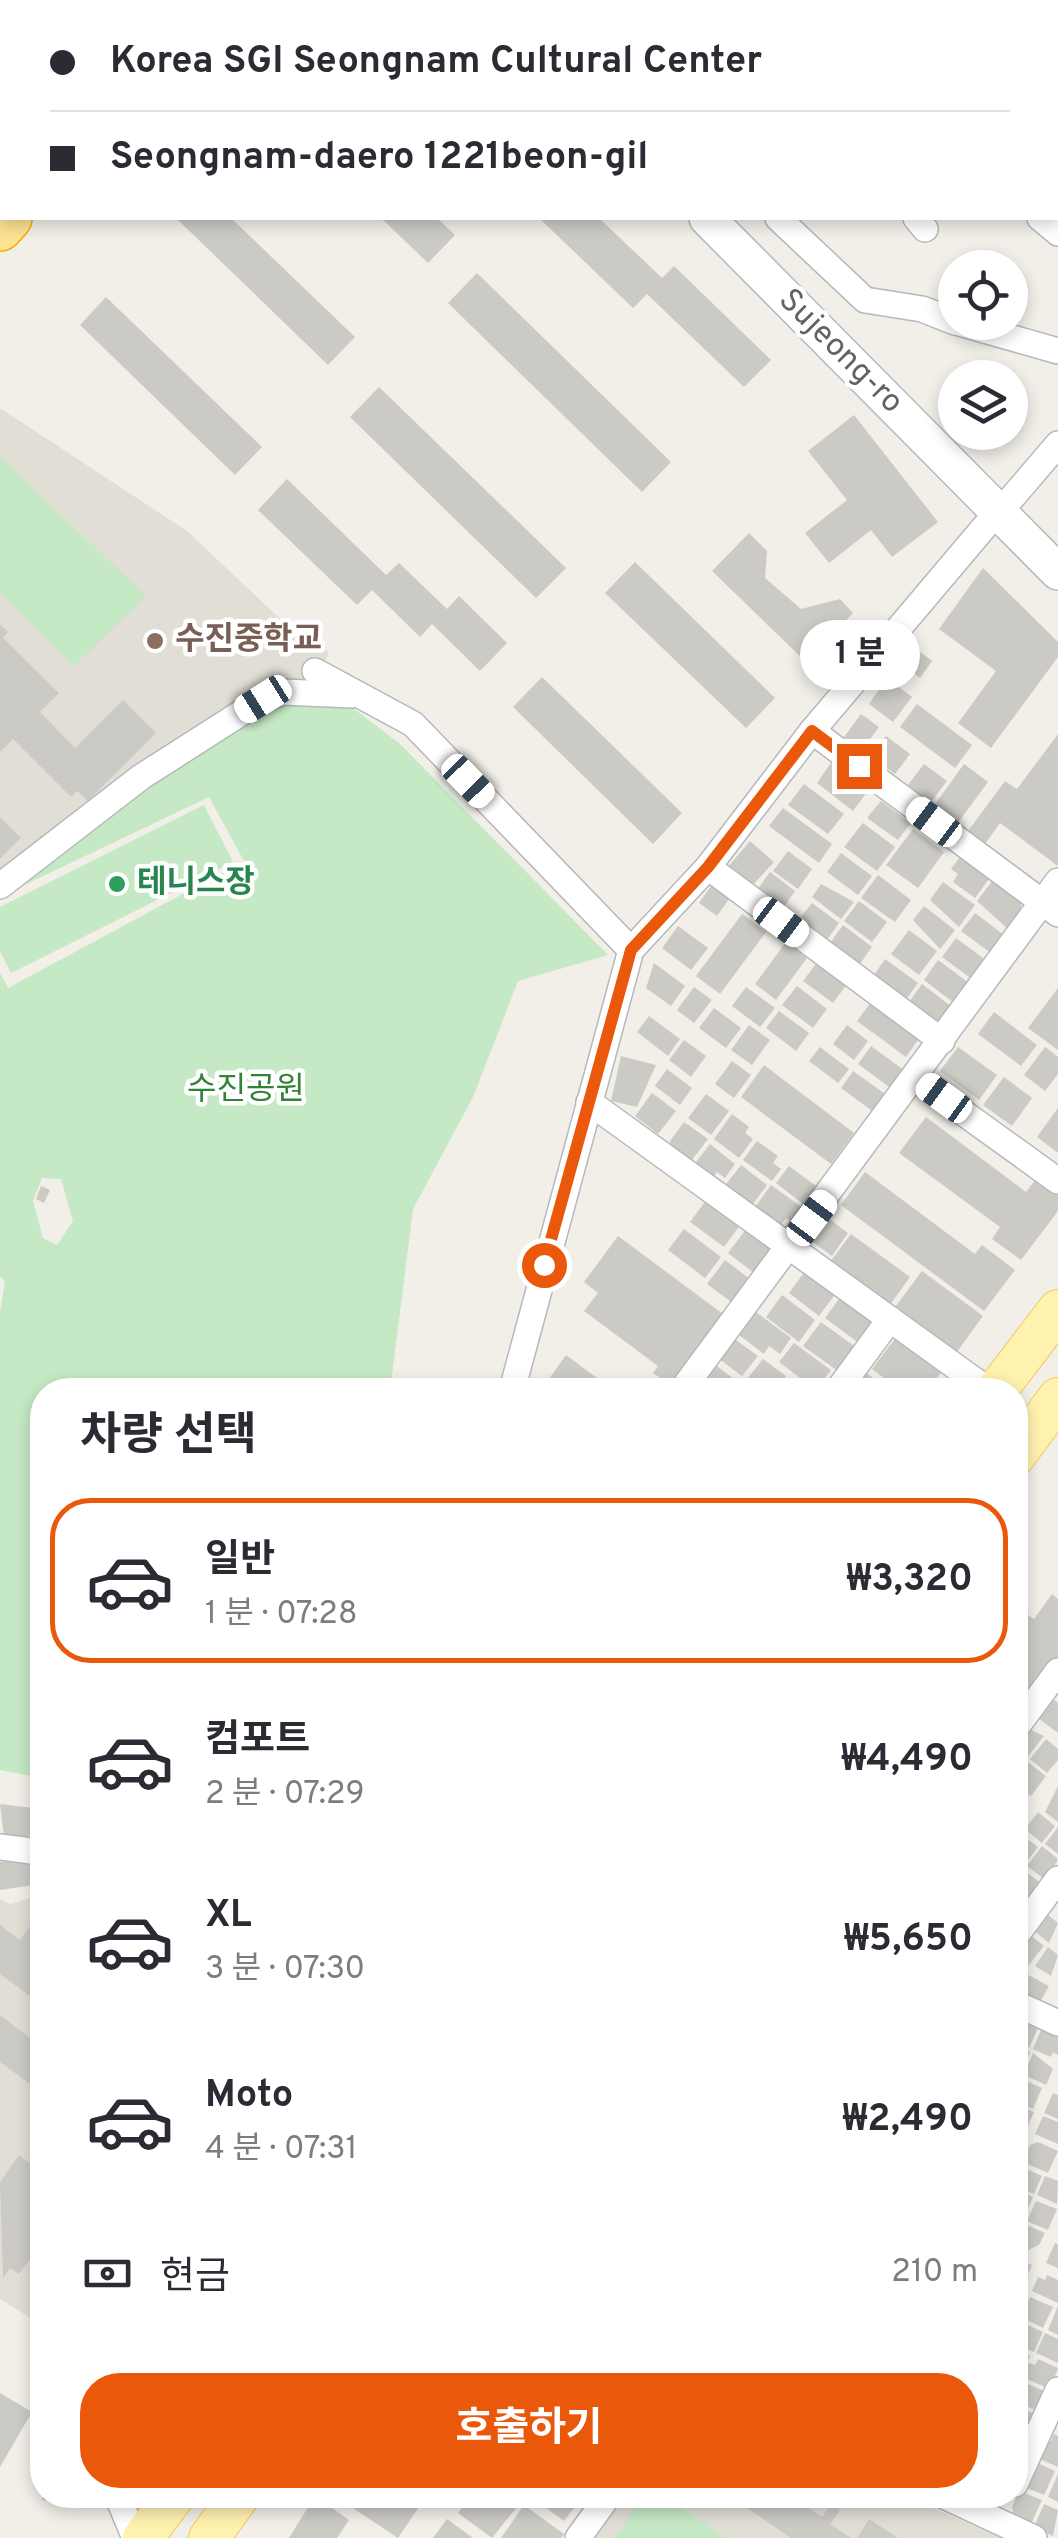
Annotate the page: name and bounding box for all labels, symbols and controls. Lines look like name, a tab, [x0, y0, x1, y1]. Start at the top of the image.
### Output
text: Korea SGI Seongnam Cultural Center	[110, 38, 762, 87]
text: Seongnam-daero 1221beon-gil	[110, 134, 648, 183]
map controls	[938, 250, 1028, 450]
button: locate	[938, 250, 1028, 340]
street label: Sujeong-ro	[769, 281, 911, 423]
button: layers	[938, 360, 1028, 450]
place label: 수진중학교	[175, 621, 322, 661]
callout: 1 분	[799, 621, 919, 691]
marker: 수진중학교	[144, 630, 166, 652]
text: 1 분	[835, 635, 885, 675]
car	[230, 670, 296, 728]
route end	[837, 744, 882, 789]
car	[436, 749, 500, 813]
car	[901, 792, 967, 852]
place label: 테니스장	[137, 864, 255, 904]
marker: 테니스장	[106, 873, 128, 895]
car	[748, 892, 814, 952]
car	[911, 1068, 977, 1128]
park label: 수진공원	[187, 1071, 305, 1111]
car	[782, 1185, 842, 1251]
route start	[522, 1243, 567, 1288]
text: 차량 선택	[80, 1409, 257, 1466]
icon: car	[85, 1536, 175, 1626]
text: 일반	[205, 1537, 275, 1586]
text: ₩3,320	[846, 1556, 973, 1605]
text: 1 분 · 07:28	[205, 1595, 357, 1635]
icon: car	[85, 1716, 175, 1806]
text: 컴포트	[205, 1717, 310, 1766]
text: ₩4,490	[841, 1736, 973, 1785]
text: 2 분 · 07:29	[205, 1775, 365, 1815]
text: XL	[205, 1892, 252, 1941]
icon: car	[85, 1896, 175, 1986]
text: ₩5,650	[844, 1916, 973, 1965]
text: 3 분 · 07:30	[205, 1950, 365, 1990]
text: Moto	[205, 2072, 293, 2121]
icon: car	[85, 2076, 175, 2166]
text: ₩2,490	[842, 2096, 973, 2145]
text: 4 분 · 07:31	[205, 2130, 357, 2170]
icon: cash	[80, 2246, 135, 2301]
text: 210 m	[891, 2253, 978, 2293]
text: 현금	[160, 2254, 230, 2303]
button: 호출하기	[80, 2373, 978, 2488]

